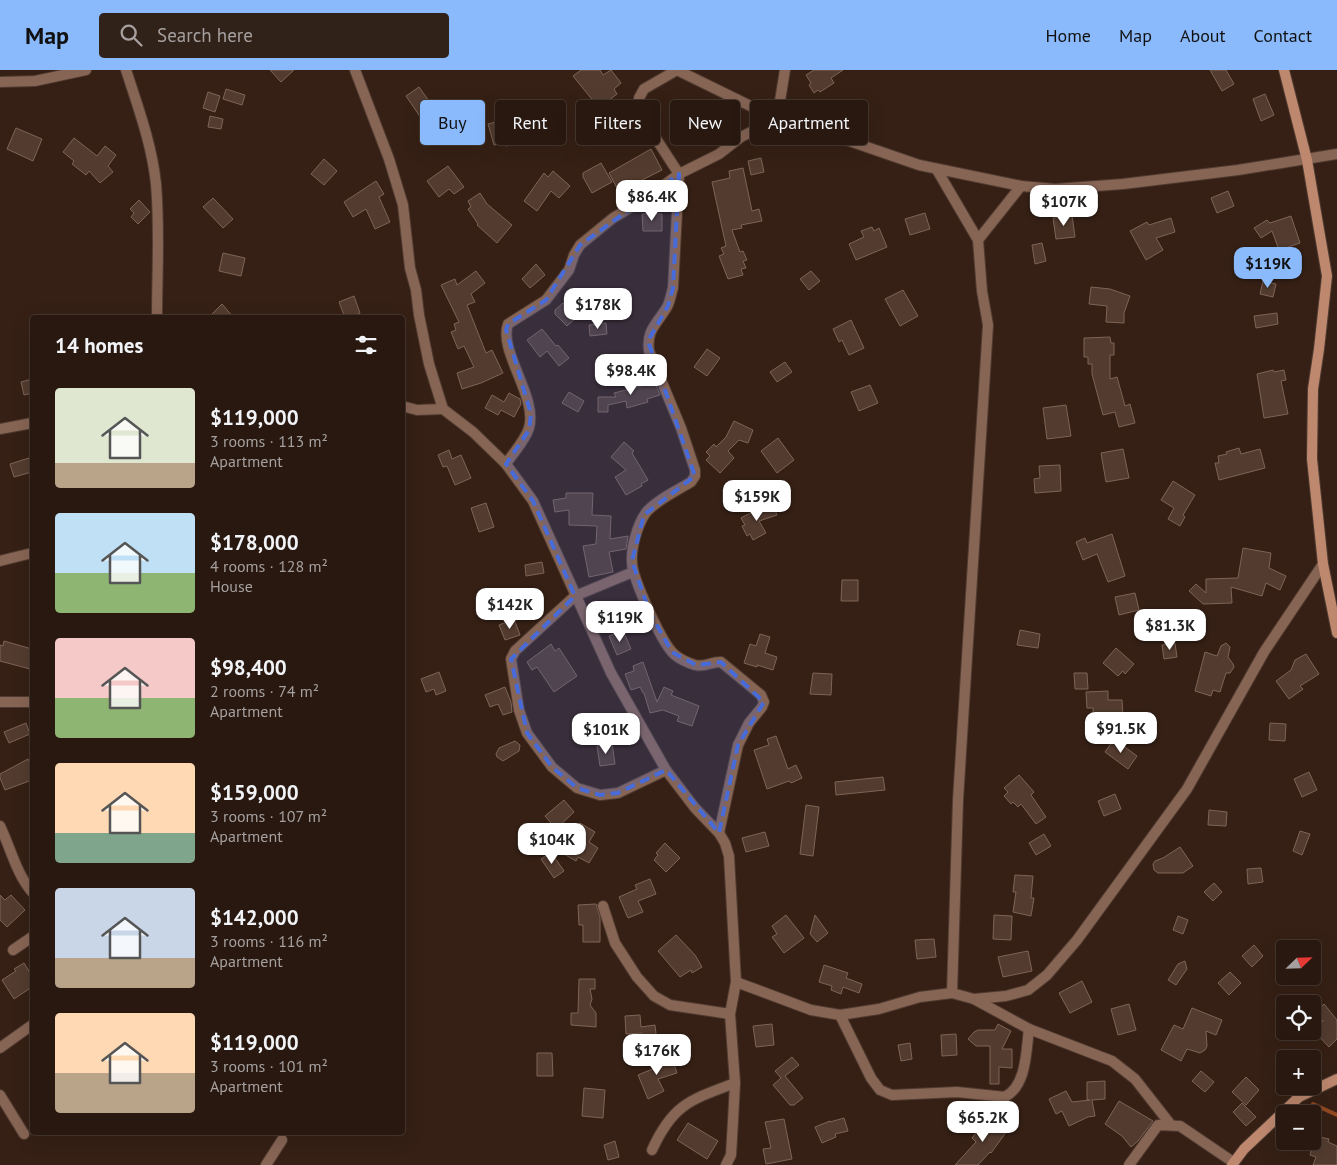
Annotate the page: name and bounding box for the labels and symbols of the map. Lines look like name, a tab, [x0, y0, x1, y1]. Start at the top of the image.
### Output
pin: $86.4K	[611, 180, 693, 222]
pin: $107K	[1029, 184, 1099, 227]
pin: $119K	[1233, 246, 1303, 289]
pin: $178K	[563, 288, 633, 330]
pin: $98.4K	[590, 354, 672, 396]
pin: $159K	[722, 480, 792, 522]
pin: $142K	[475, 588, 545, 630]
pin: $119K	[585, 600, 655, 643]
pin: $81.3K	[1129, 608, 1211, 651]
pin: $101K	[571, 712, 641, 755]
pin: $91.5K	[1080, 712, 1162, 754]
pin: $104K	[517, 822, 587, 865]
north arrow	[1276, 940, 1321, 985]
pin: $176K	[622, 1034, 692, 1076]
pin: $65.2K	[942, 1100, 1024, 1143]

